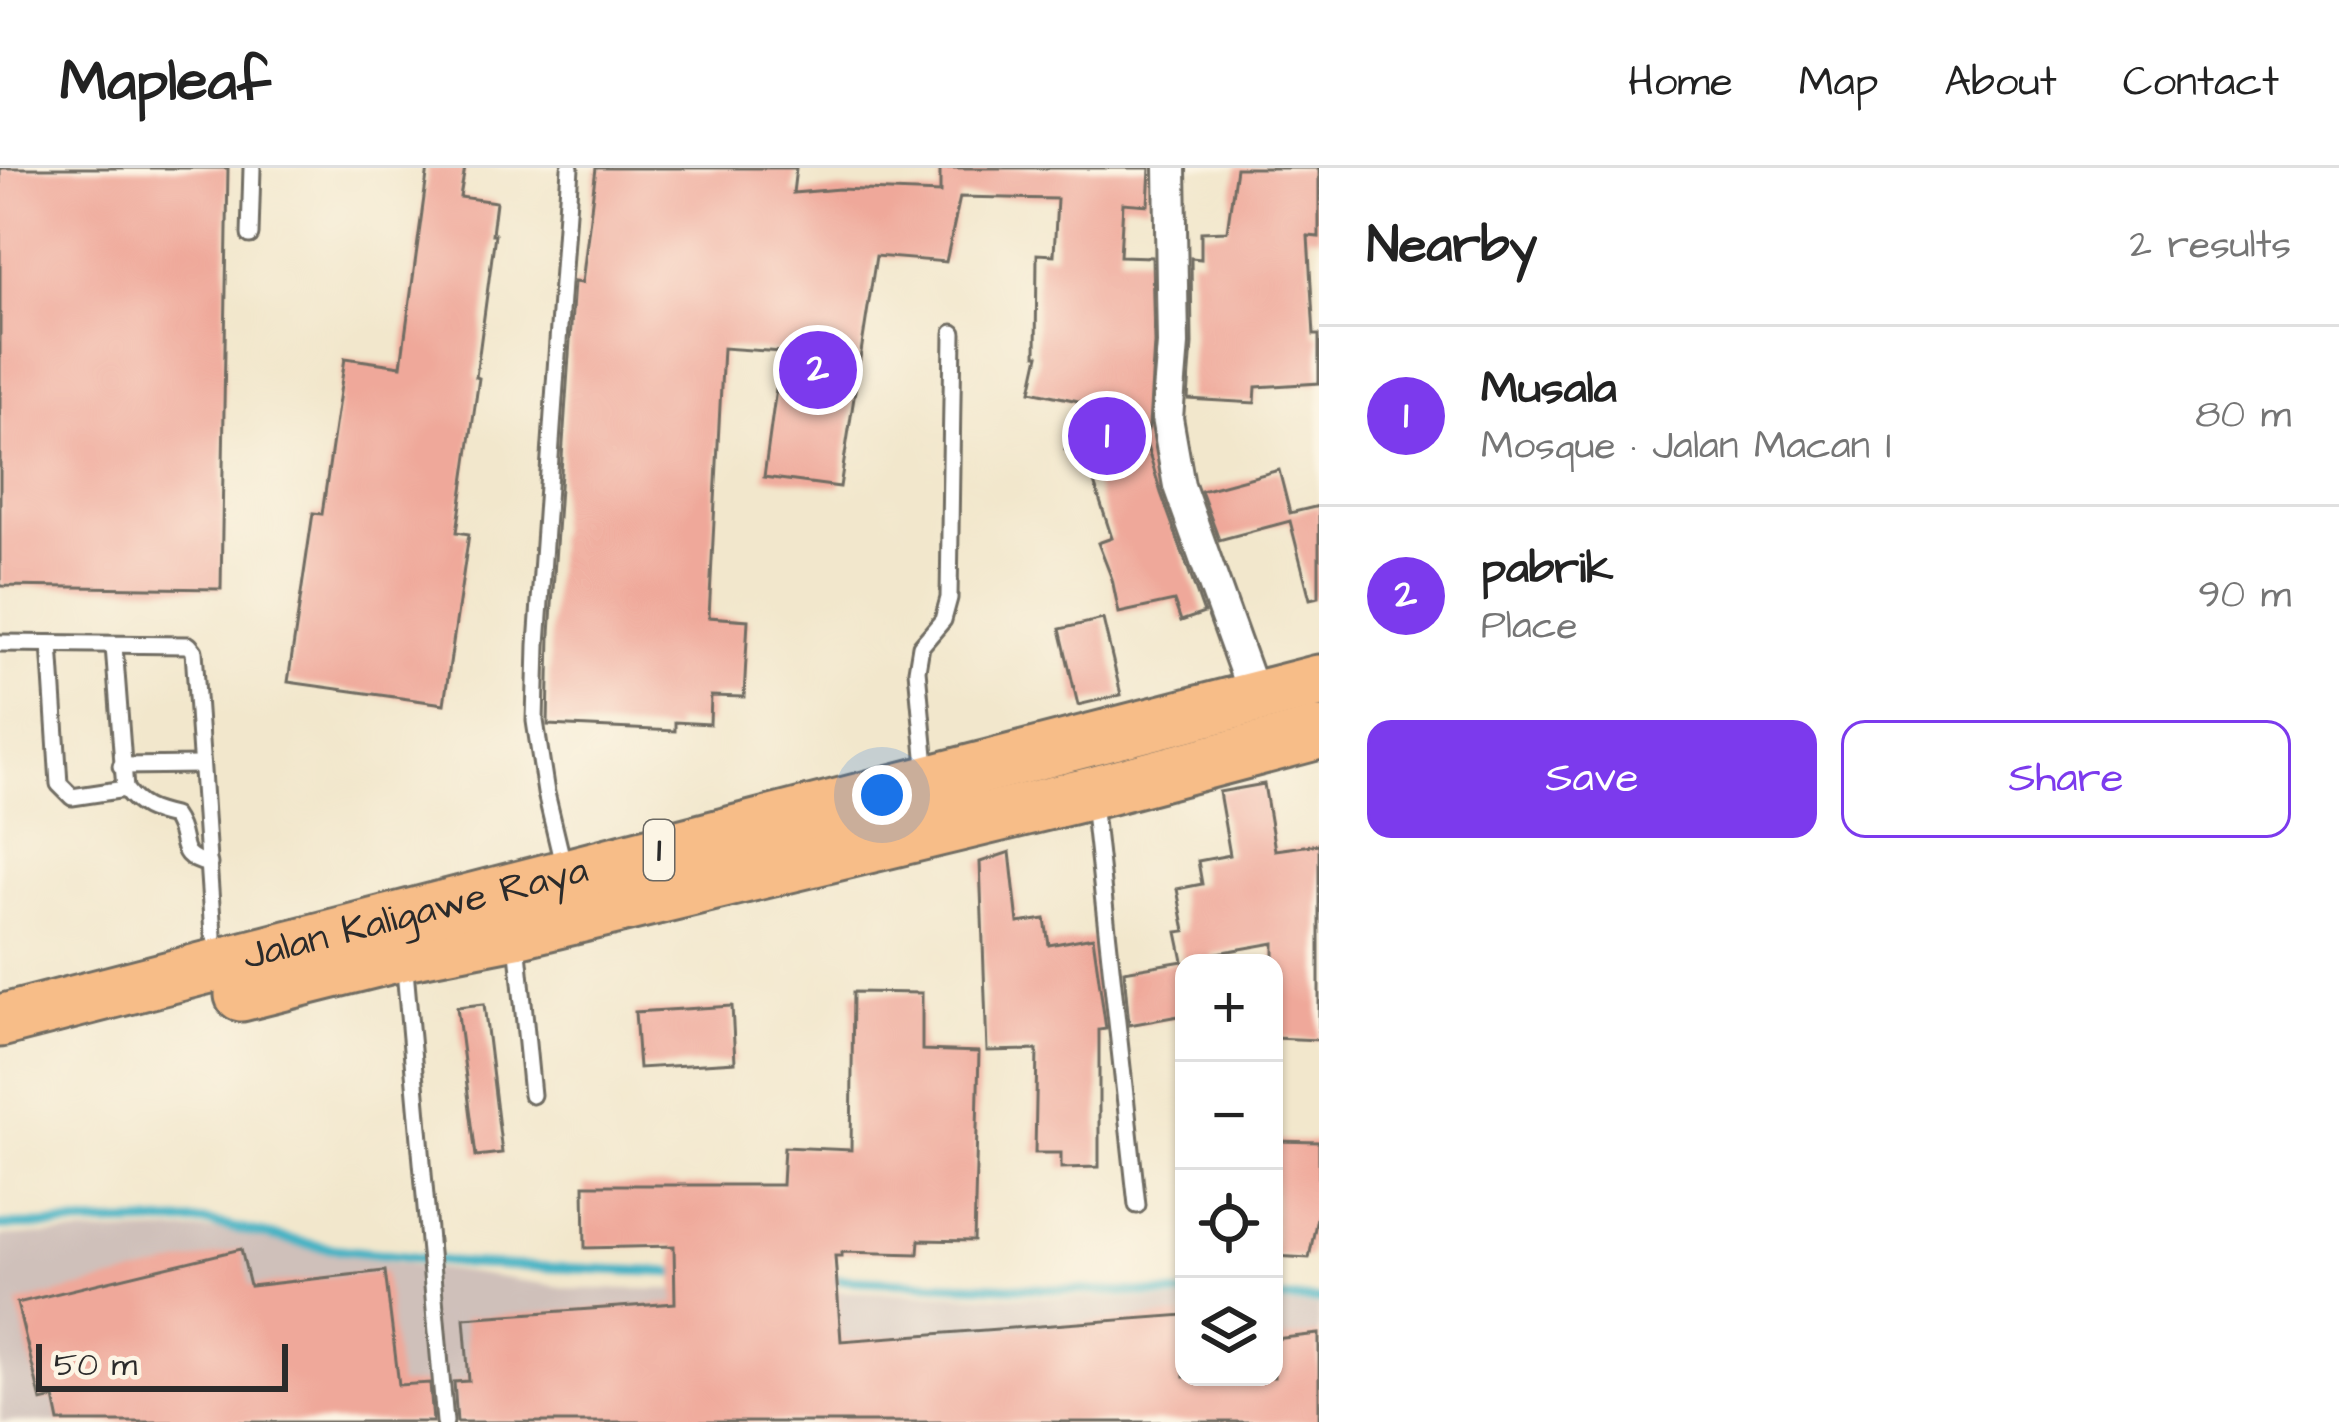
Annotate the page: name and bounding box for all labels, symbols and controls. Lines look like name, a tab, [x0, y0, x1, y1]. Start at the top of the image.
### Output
text: Mapleaf	[60, 43, 271, 122]
text: Home	[1628, 54, 1733, 112]
text: Map	[1799, 54, 1878, 112]
text: About	[1944, 54, 2057, 112]
text: Contact	[2123, 54, 2279, 112]
text: Nearby	[1367, 211, 1537, 282]
text: 2 results	[2130, 219, 2291, 273]
pin: 2	[779, 325, 857, 415]
text: Musala	[1481, 358, 1617, 420]
text: 1	[1404, 389, 1409, 443]
text: 80 m	[2195, 389, 2291, 443]
pin: 1	[1068, 391, 1146, 481]
text: Mosque · Jalan Macan I	[1481, 420, 1892, 474]
text: pabrik	[1481, 538, 1614, 600]
text: 2	[1395, 569, 1417, 623]
text: 90 m	[2198, 569, 2291, 623]
text: Place	[1481, 600, 1578, 654]
button: Save	[1367, 720, 1817, 838]
button: Share	[1841, 720, 2291, 838]
your location	[852, 765, 912, 825]
road number: 1	[644, 820, 674, 880]
street label: Jalan Kaligawe Raya	[237, 844, 594, 984]
map controls	[1175, 954, 1283, 1386]
button: +	[1175, 954, 1283, 1062]
button: −	[1175, 1062, 1283, 1170]
button: locate	[1175, 1170, 1283, 1278]
button: layers	[1175, 1278, 1283, 1386]
scale bar	[36, 1338, 288, 1391]
text: 50 m	[54, 1342, 137, 1388]

